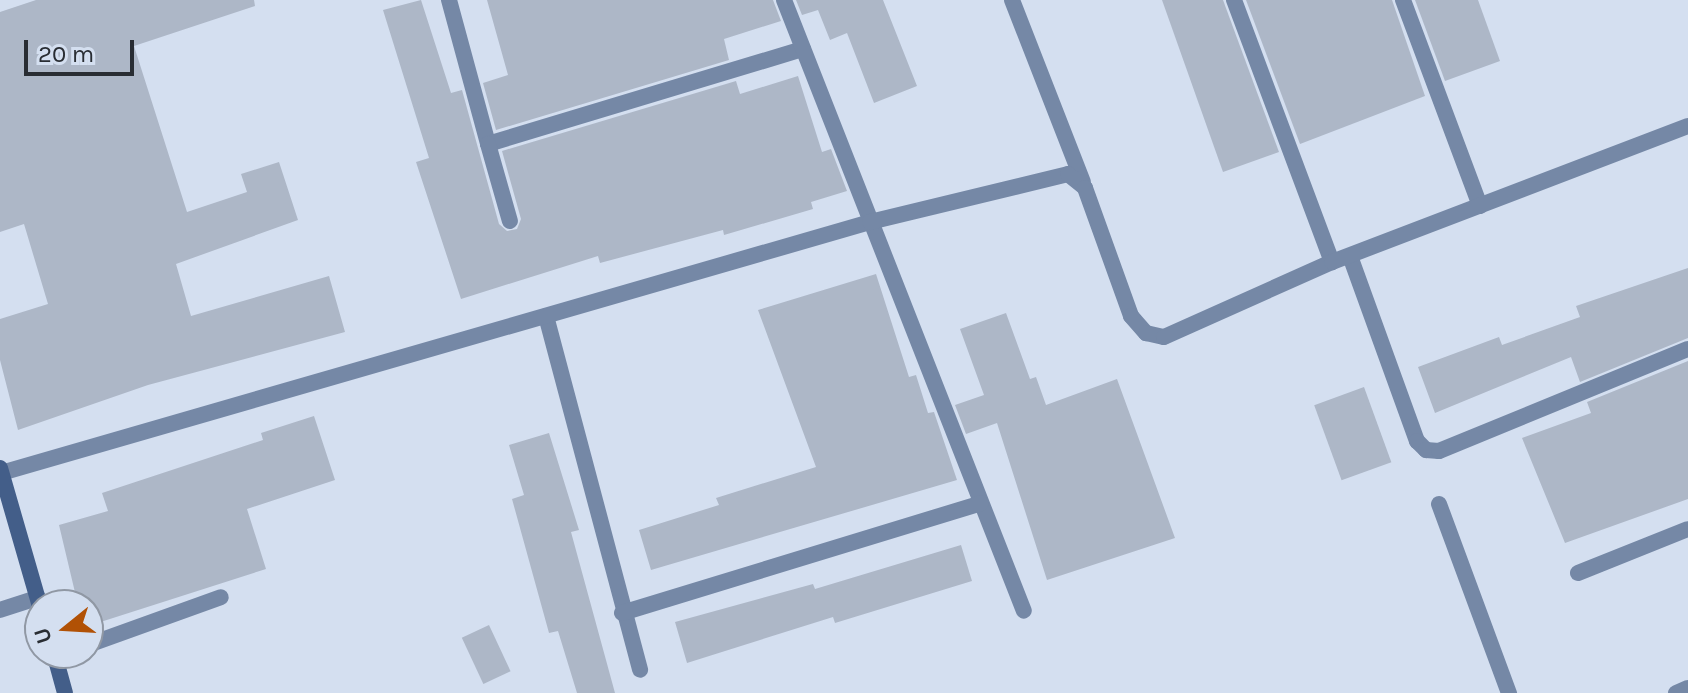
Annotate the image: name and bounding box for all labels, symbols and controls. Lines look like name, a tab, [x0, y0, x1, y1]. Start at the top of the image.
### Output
scale bar	[28, 24, 138, 74]
text: 20 m	[38, 40, 94, 68]
north arrow	[24, 589, 104, 669]
text: U	[28, 625, 58, 647]

